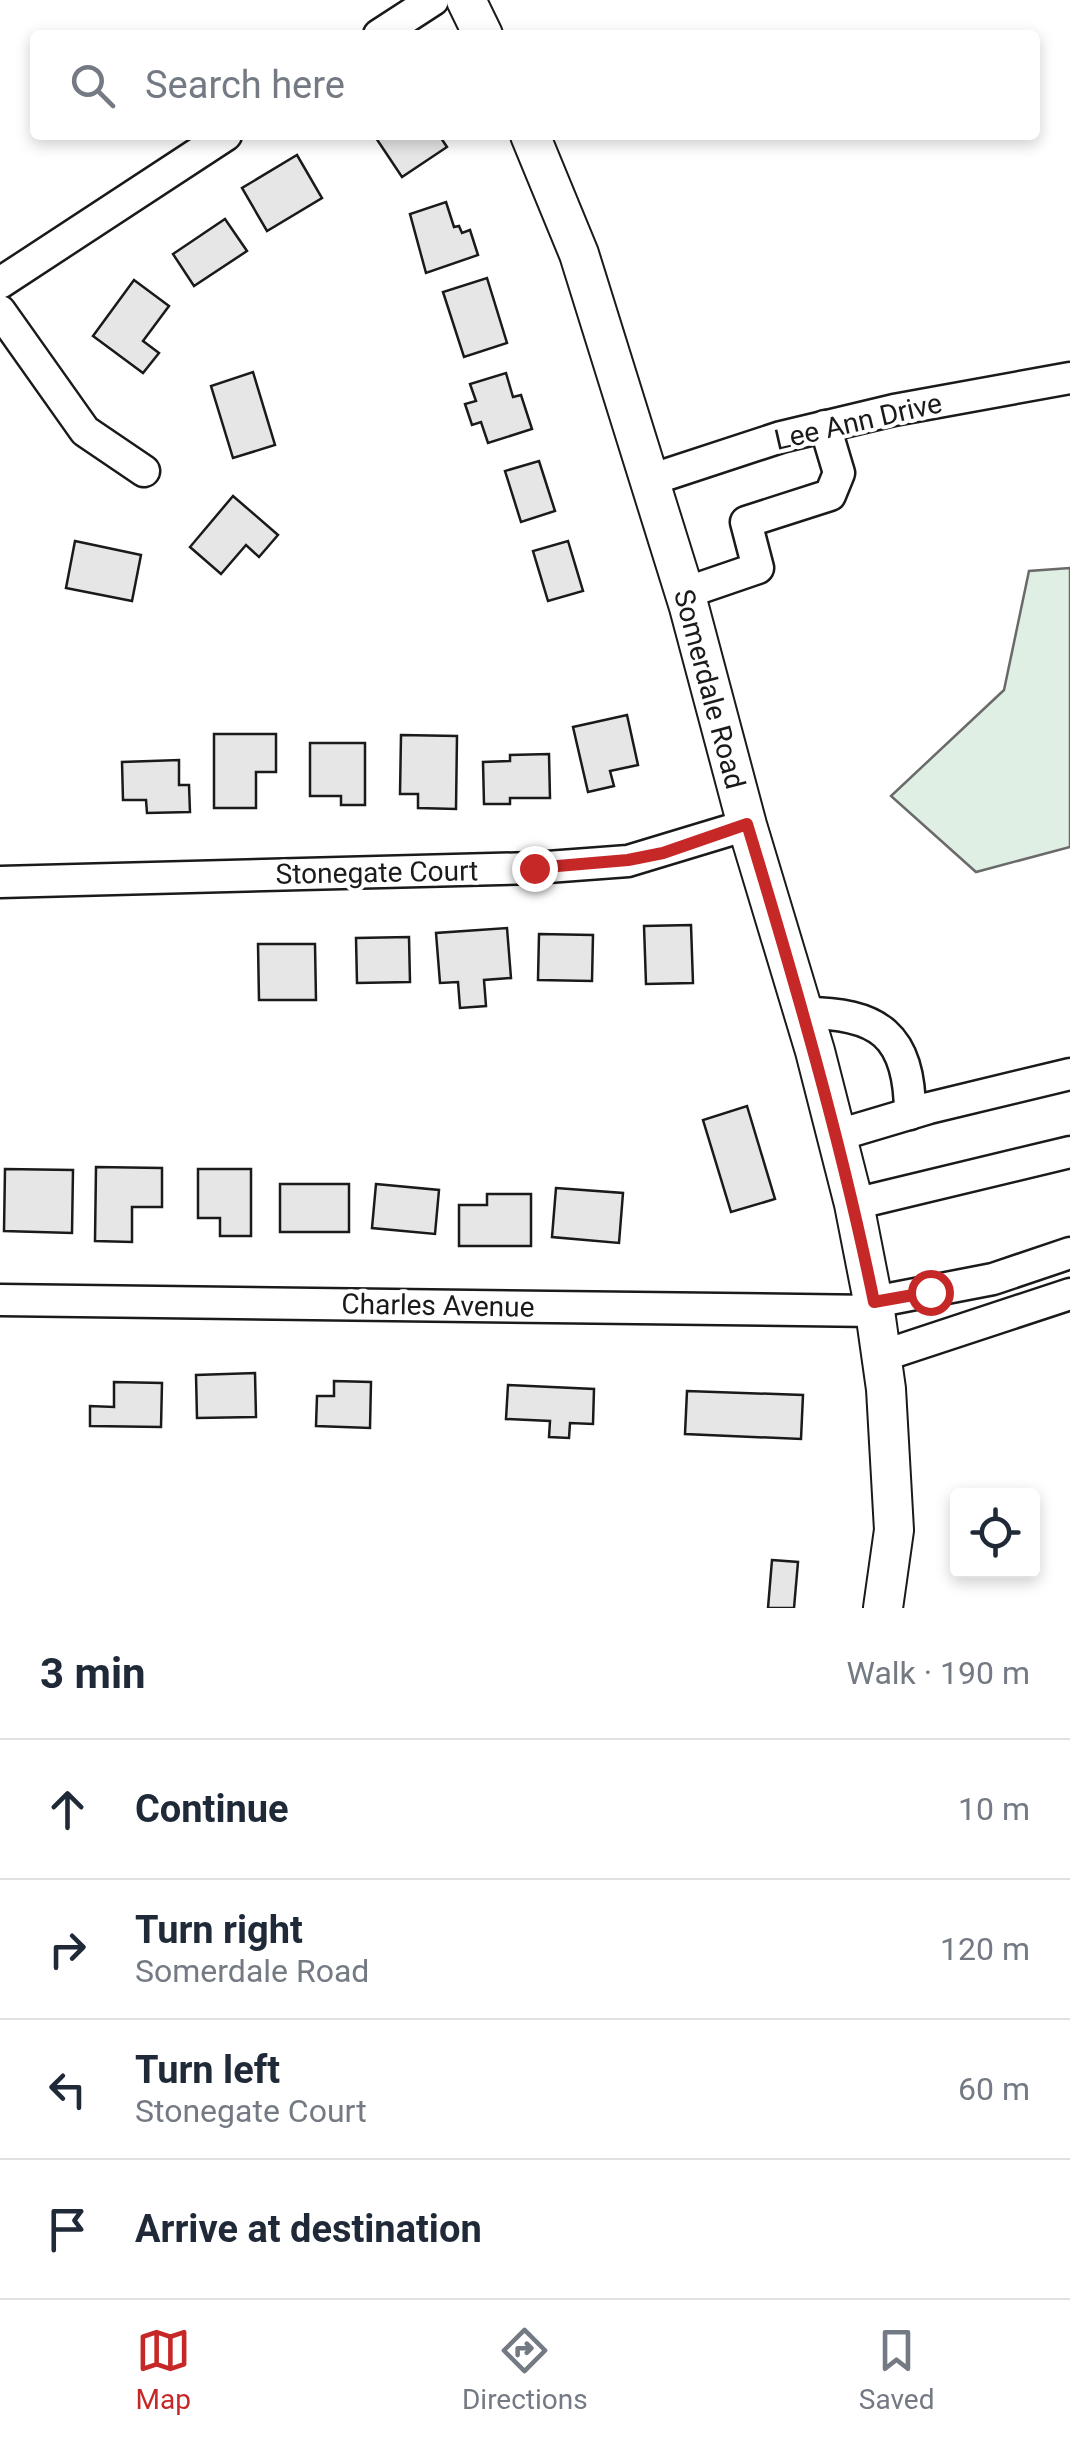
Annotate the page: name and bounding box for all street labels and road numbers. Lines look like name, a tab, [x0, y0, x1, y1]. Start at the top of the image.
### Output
street label: Lee Ann Drive	[771, 386, 945, 457]
street label: Somerdale Road	[667, 586, 752, 792]
street label: Stonegate Court	[275, 854, 479, 891]
street label: Charles Avenue	[341, 1287, 535, 1324]

